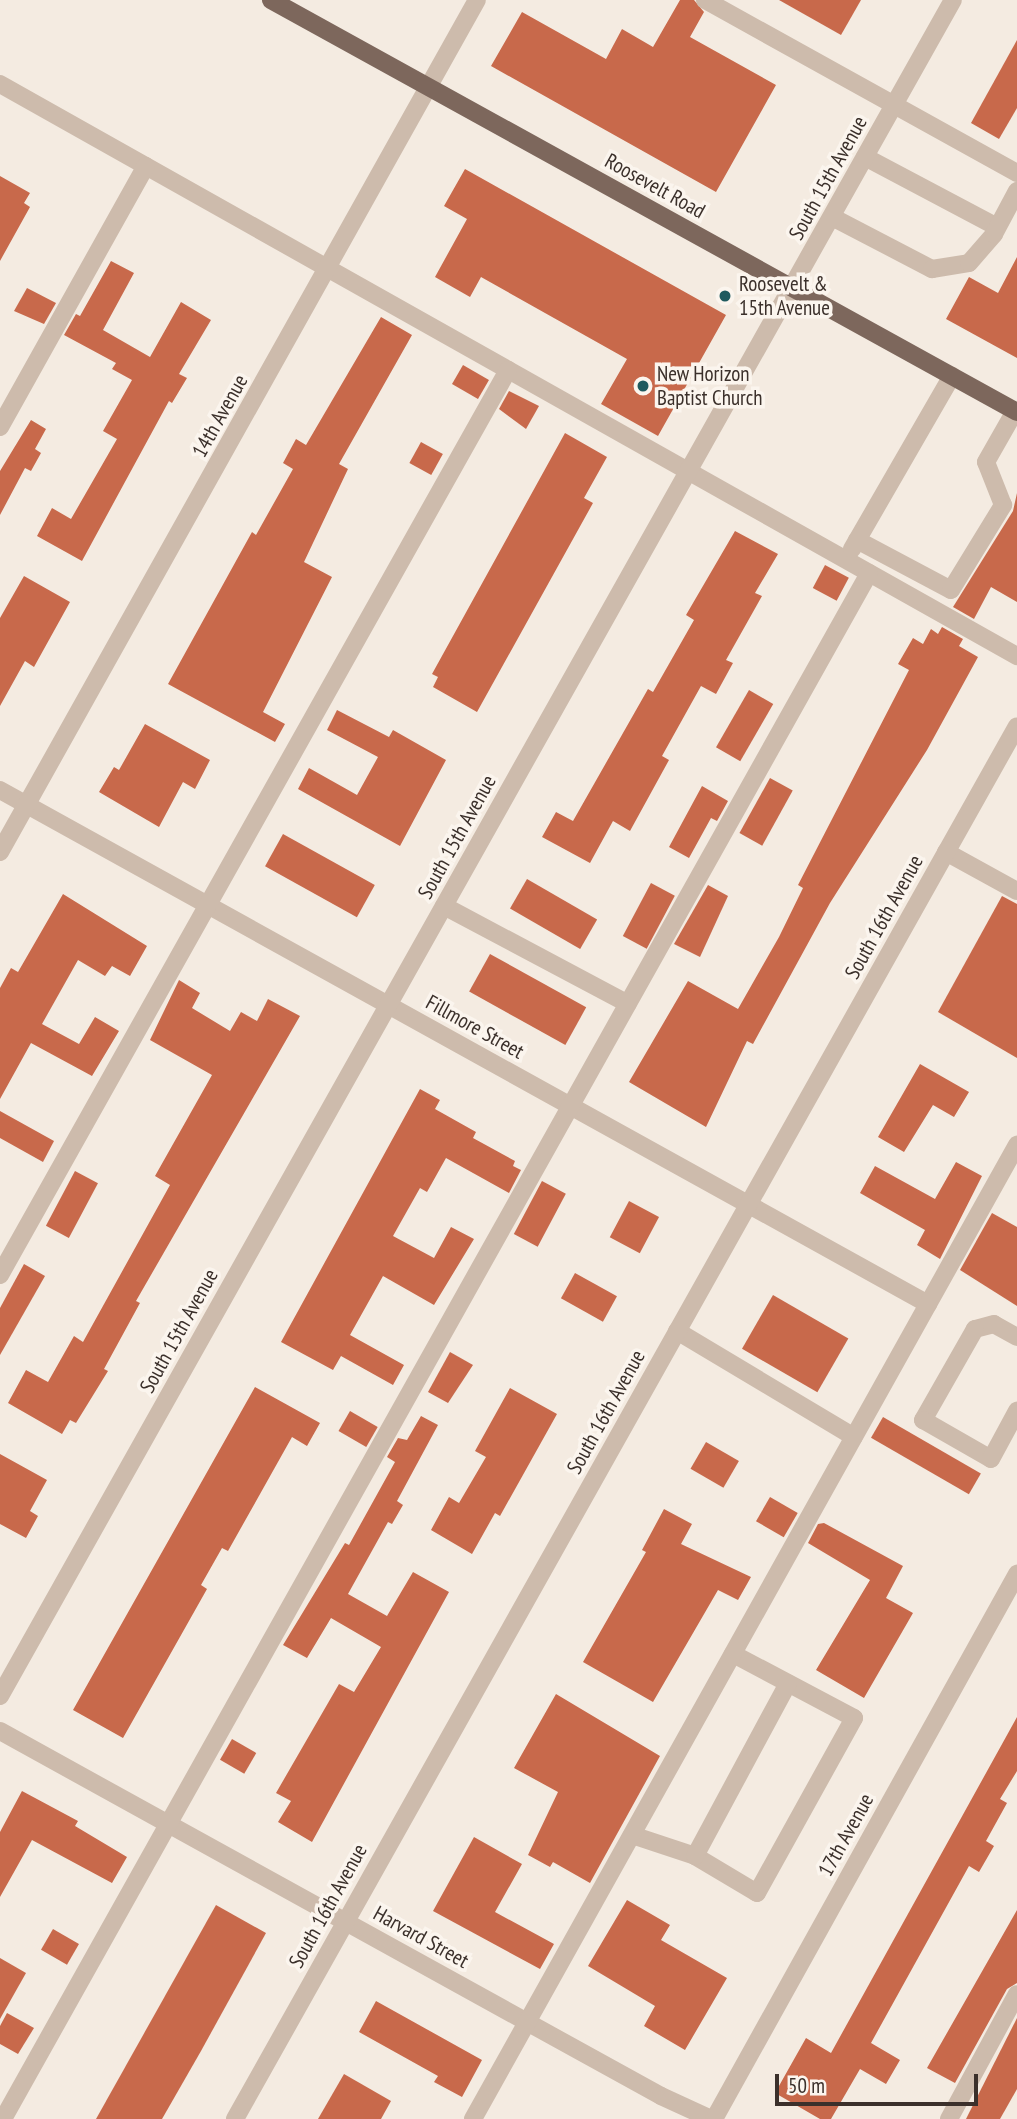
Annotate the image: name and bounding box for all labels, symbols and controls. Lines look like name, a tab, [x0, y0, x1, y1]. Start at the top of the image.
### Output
street label: South 15th Avenue	[783, 111, 873, 245]
street label: Roosevelt Road	[601, 148, 709, 224]
place label: Roosevelt & 15th Avenue	[739, 271, 830, 321]
marker: Roosevelt & 15th Avenue	[717, 288, 733, 304]
place label: New Horizon Baptist Church	[657, 361, 763, 411]
street label: 14th Avenue	[187, 370, 253, 462]
marker: New Horizon Baptist Church	[635, 378, 651, 394]
street label: South 15th Avenue	[412, 770, 502, 904]
street label: South 16th Avenue	[839, 850, 929, 984]
street label: Fillmore Street	[422, 990, 528, 1064]
street label: South 15th Avenue	[134, 1264, 224, 1398]
street label: South 16th Avenue	[561, 1345, 651, 1479]
street label: 17th Avenue	[813, 1789, 879, 1881]
street label: South 16th Avenue	[283, 1839, 373, 1973]
street label: Harvard Street	[369, 1901, 473, 1973]
scale bar	[779, 2060, 982, 2104]
text: 50 m	[788, 2072, 825, 2099]

